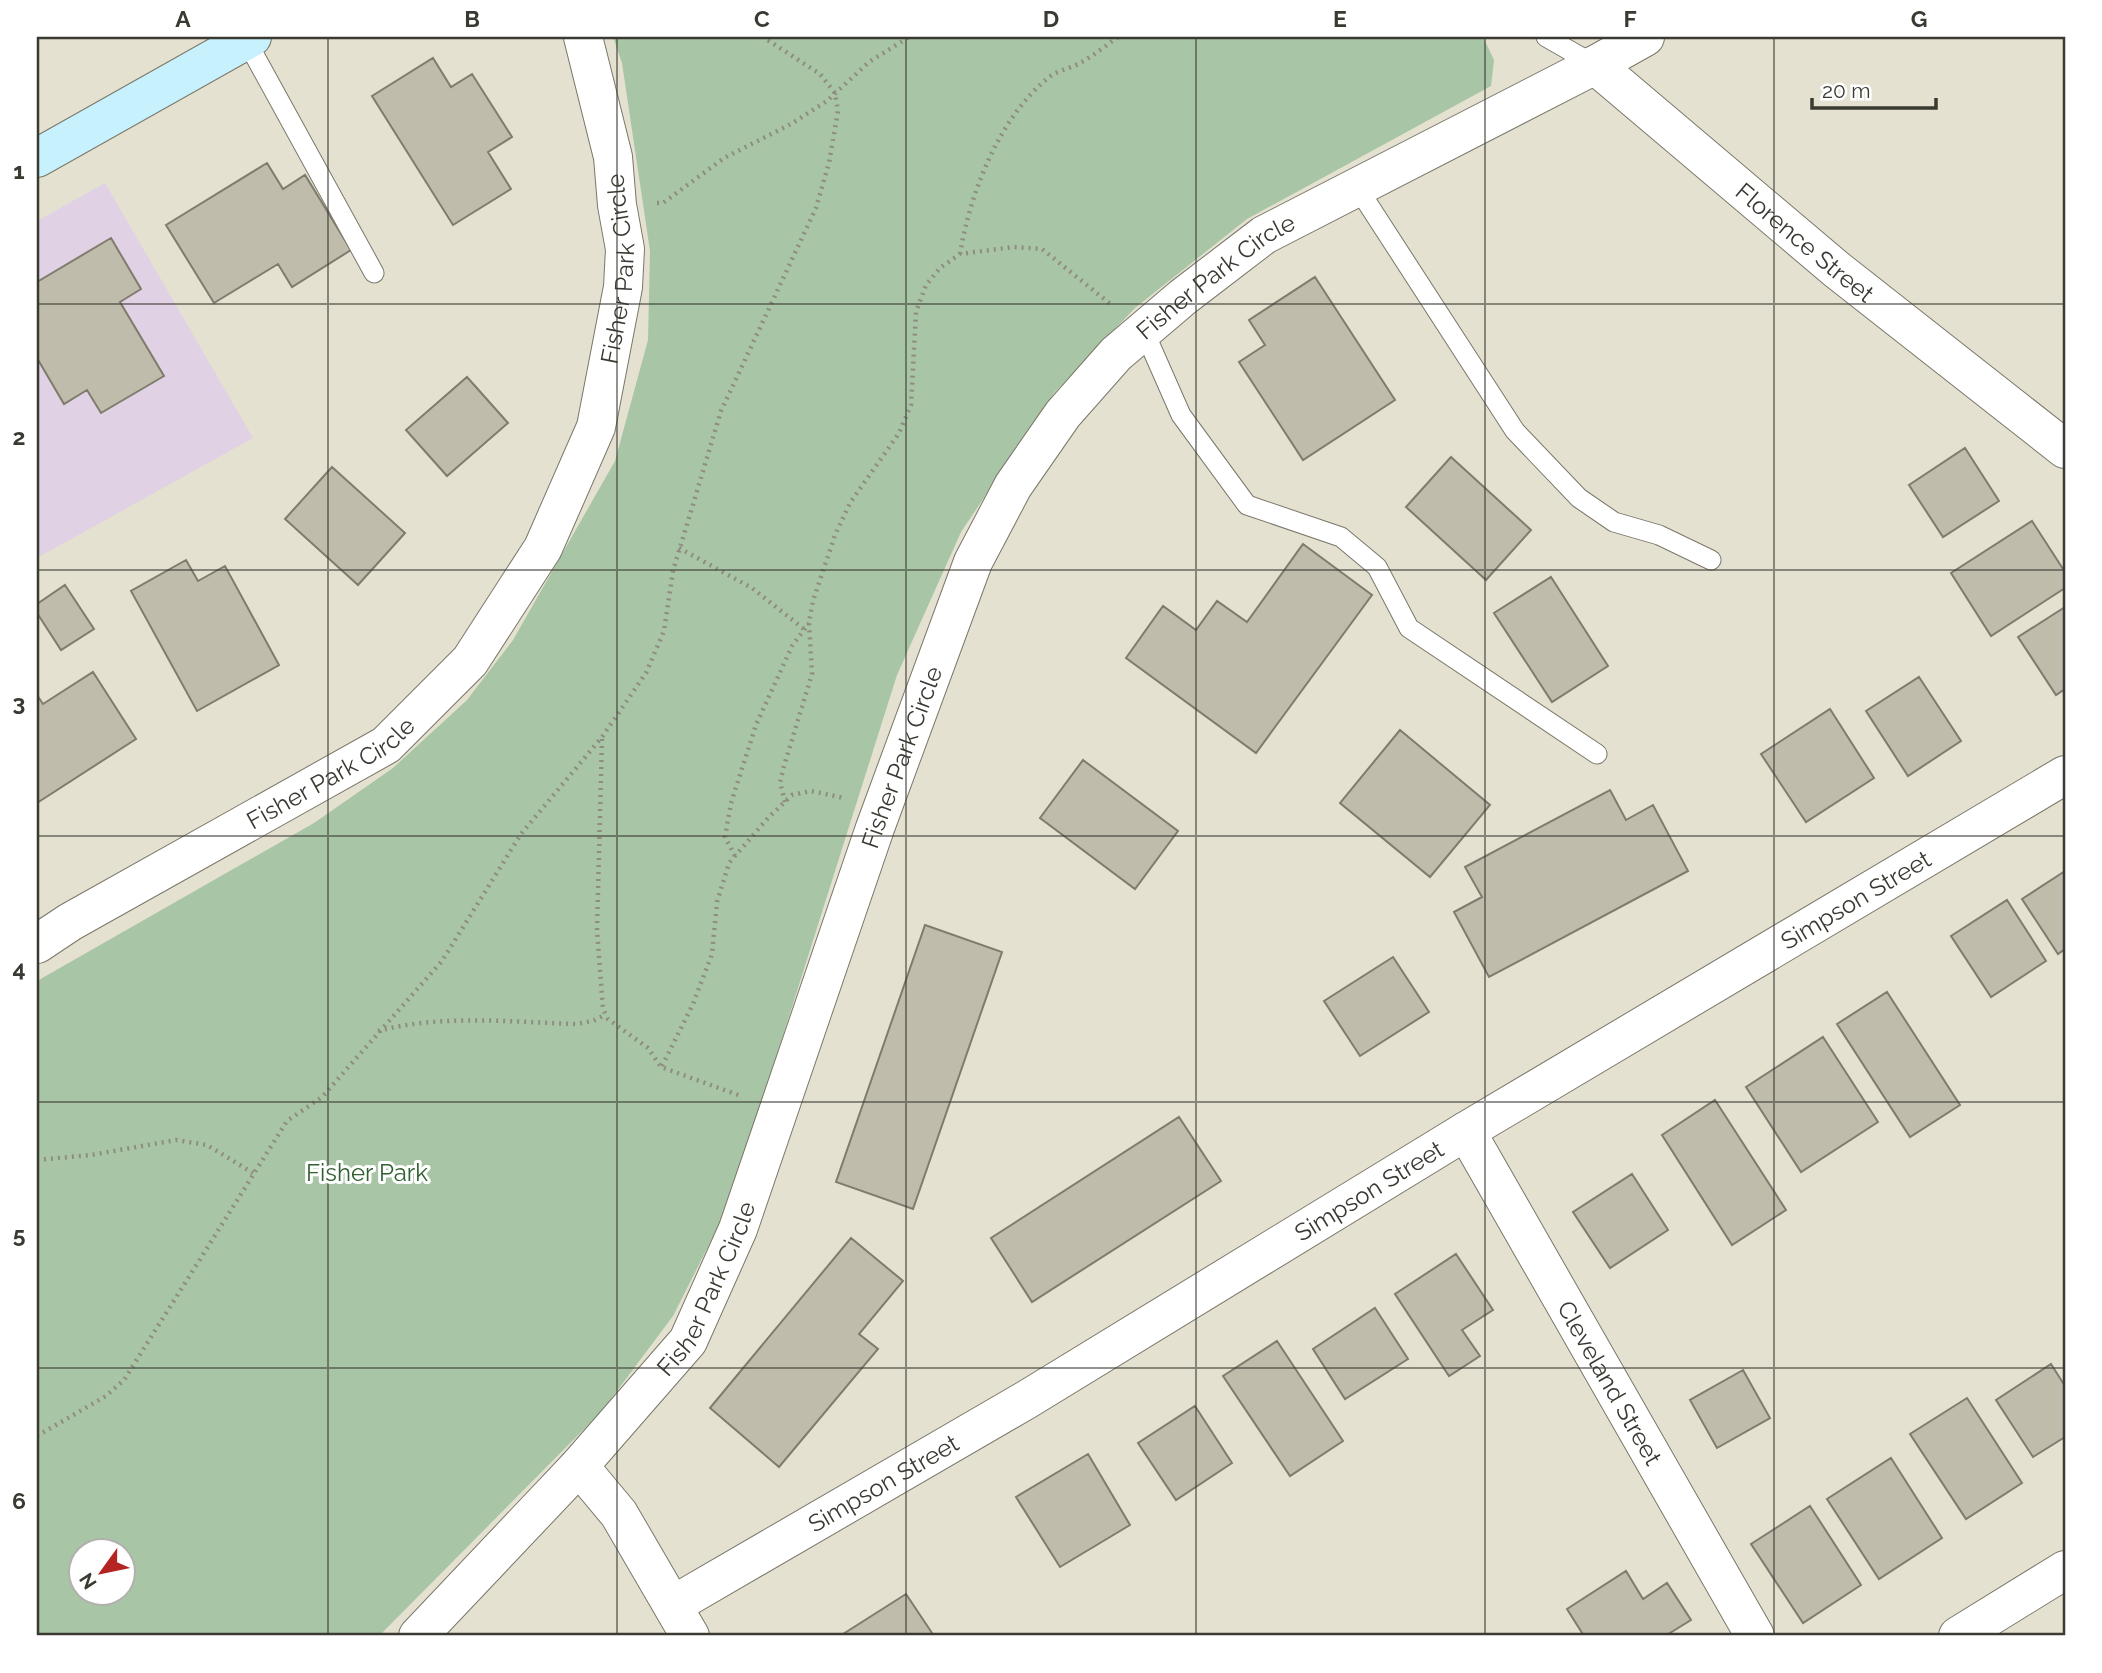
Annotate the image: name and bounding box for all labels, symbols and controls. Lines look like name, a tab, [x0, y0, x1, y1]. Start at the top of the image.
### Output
text: A	[175, 5, 191, 32]
text: B	[464, 5, 480, 32]
text: C	[754, 5, 770, 32]
text: D	[1043, 5, 1059, 32]
text: E	[1333, 5, 1347, 32]
text: F	[1623, 5, 1637, 32]
text: G	[1911, 5, 1927, 32]
scale bar	[1812, 66, 1936, 110]
text: 20 m	[1822, 78, 1870, 103]
text: 1	[13, 157, 25, 184]
street label: Fisher Park Circle	[594, 173, 640, 366]
street label: Florence Street	[1730, 176, 1880, 308]
street label: Fisher Park Circle	[1130, 207, 1299, 345]
text: 2	[13, 423, 25, 450]
street label: Fisher Park Circle	[855, 662, 948, 852]
text: 3	[13, 689, 25, 716]
street label: Fisher Park Circle	[241, 711, 420, 835]
street label: Simpson Street	[1775, 844, 1936, 955]
text: 4	[12, 955, 26, 982]
street label: Simpson Street	[1289, 1134, 1449, 1247]
park label: Fisher Park	[306, 1158, 428, 1187]
street label: Fisher Park Circle	[650, 1198, 761, 1381]
text: 5	[13, 1221, 26, 1248]
street label: Cleveland Street	[1552, 1295, 1668, 1470]
street label: Simpson Street	[803, 1428, 964, 1538]
text: 6	[12, 1487, 26, 1514]
north arrow	[66, 1536, 136, 1606]
text: N	[75, 1569, 101, 1593]

